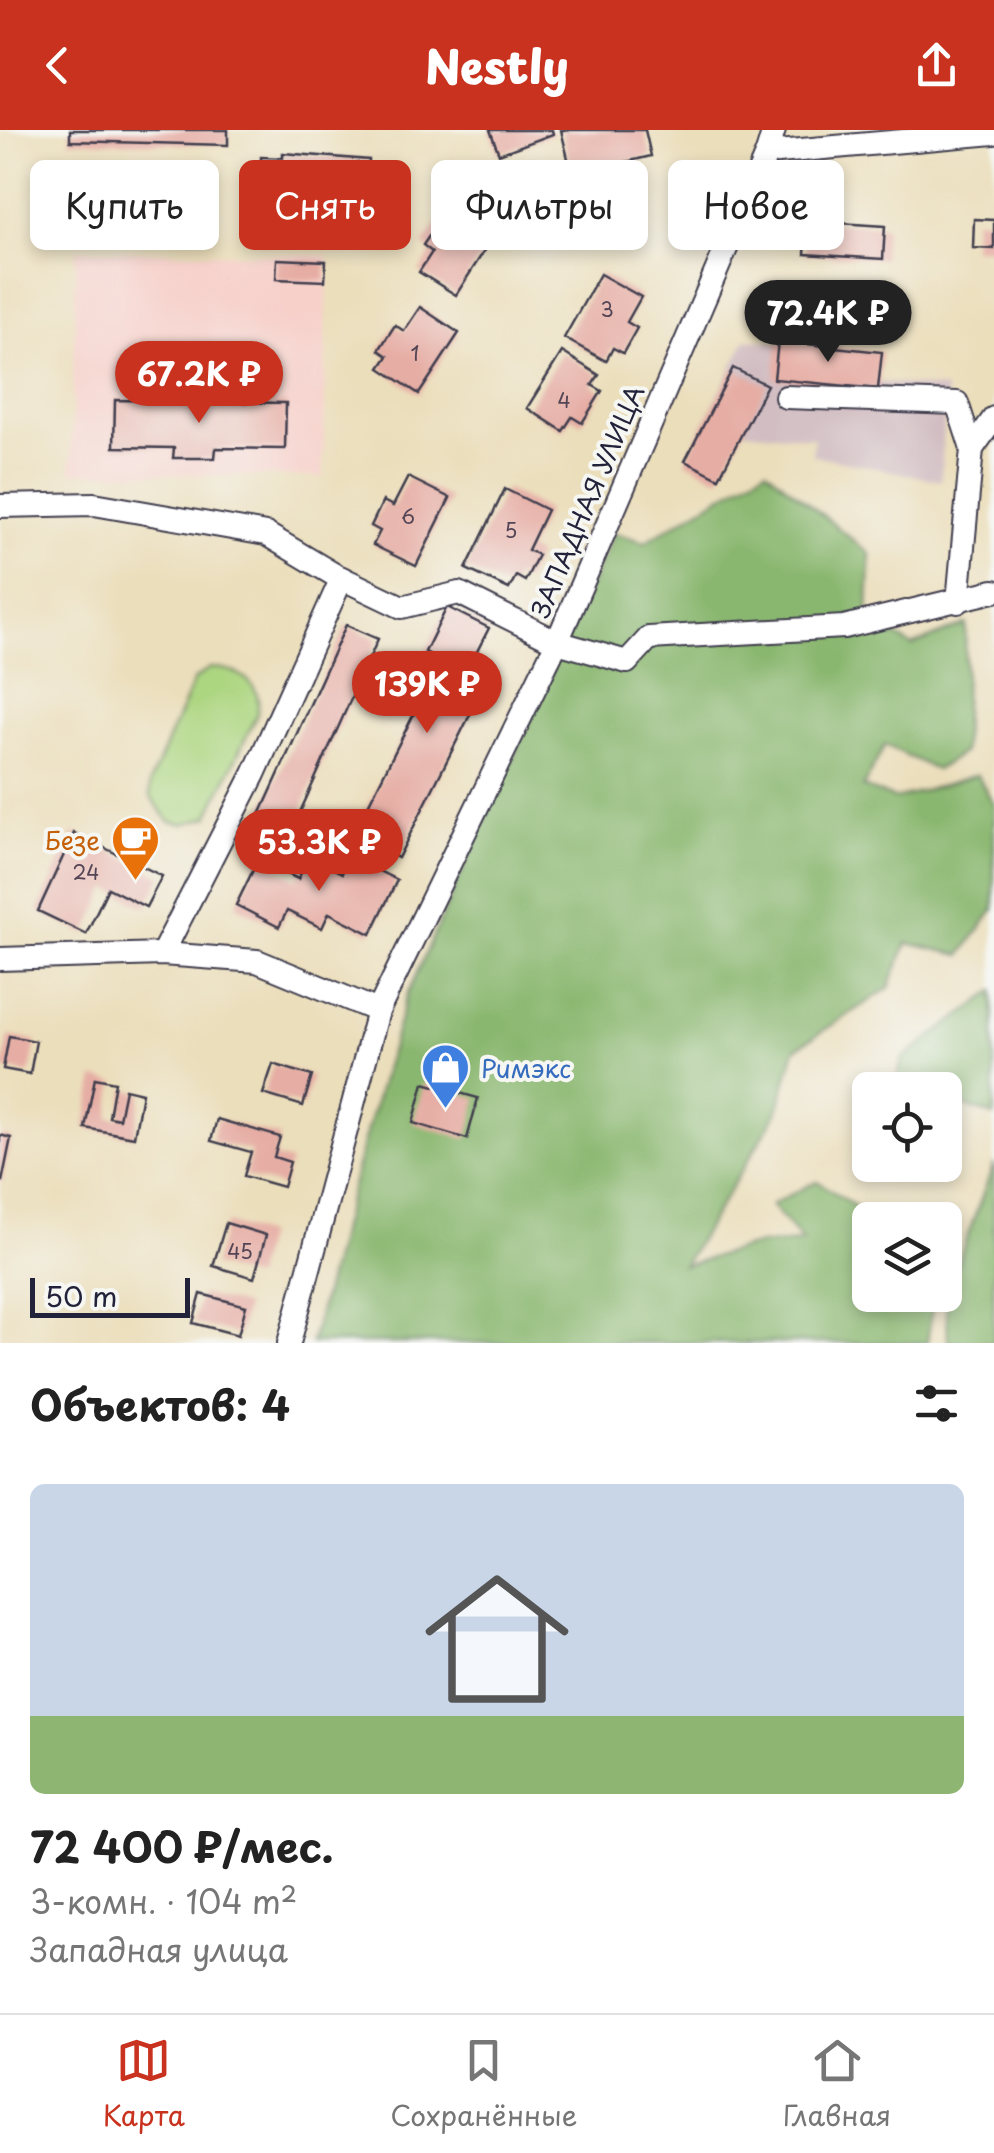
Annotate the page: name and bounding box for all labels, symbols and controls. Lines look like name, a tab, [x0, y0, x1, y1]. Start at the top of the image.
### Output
text: Nestly	[425, 31, 569, 99]
icon: back	[30, 38, 85, 93]
icon: share	[909, 38, 964, 93]
chip: Купить	[30, 160, 219, 250]
chip: Снять	[239, 160, 411, 250]
chip: Фильтры	[431, 160, 648, 250]
chip: Новое	[668, 160, 844, 250]
pin: 72.4K ₽	[736, 280, 920, 365]
text: 72.4K ₽	[767, 288, 889, 336]
house number: 3	[600, 294, 614, 324]
house number: 1	[411, 338, 419, 368]
pin: 67.2K ₽	[107, 341, 291, 426]
text: 67.2K ₽	[137, 349, 261, 397]
street label: ЗАПАДНАЯ УЛИЦА	[521, 379, 653, 623]
house number: 4	[557, 385, 571, 415]
house number: 6	[401, 501, 415, 531]
house number: 5	[505, 515, 517, 545]
pin: 139K ₽	[346, 651, 508, 736]
text: 139K ₽	[374, 659, 480, 707]
pin: 53.3K ₽	[227, 809, 411, 894]
cafe icon: Безе	[109, 814, 161, 882]
text: 53.3K ₽	[257, 817, 381, 865]
place label: Безе	[44, 821, 100, 859]
house number: 24	[73, 857, 99, 887]
shop icon: Римэкс	[420, 1042, 472, 1110]
place label: Римэкс	[481, 1049, 571, 1087]
map controls	[852, 1072, 962, 1312]
button: locate	[852, 1072, 962, 1182]
button: layers	[852, 1202, 962, 1312]
house number: 45	[227, 1236, 253, 1266]
scale bar	[30, 1273, 190, 1318]
text: 50 m	[45, 1274, 118, 1317]
text: Объектов: 4	[30, 1372, 290, 1435]
icon: filters	[909, 1376, 964, 1431]
icon: home	[407, 1549, 587, 1729]
text: 72 400 ₽/мес.	[30, 1814, 334, 1877]
text: 3-комн. · 104 m²	[30, 1877, 297, 1925]
text: Западная улица	[30, 1925, 288, 1973]
tab: Карта	[103, 2033, 185, 2136]
tab: Сохранённые	[390, 2033, 577, 2136]
tab: Главная	[783, 2033, 891, 2136]

